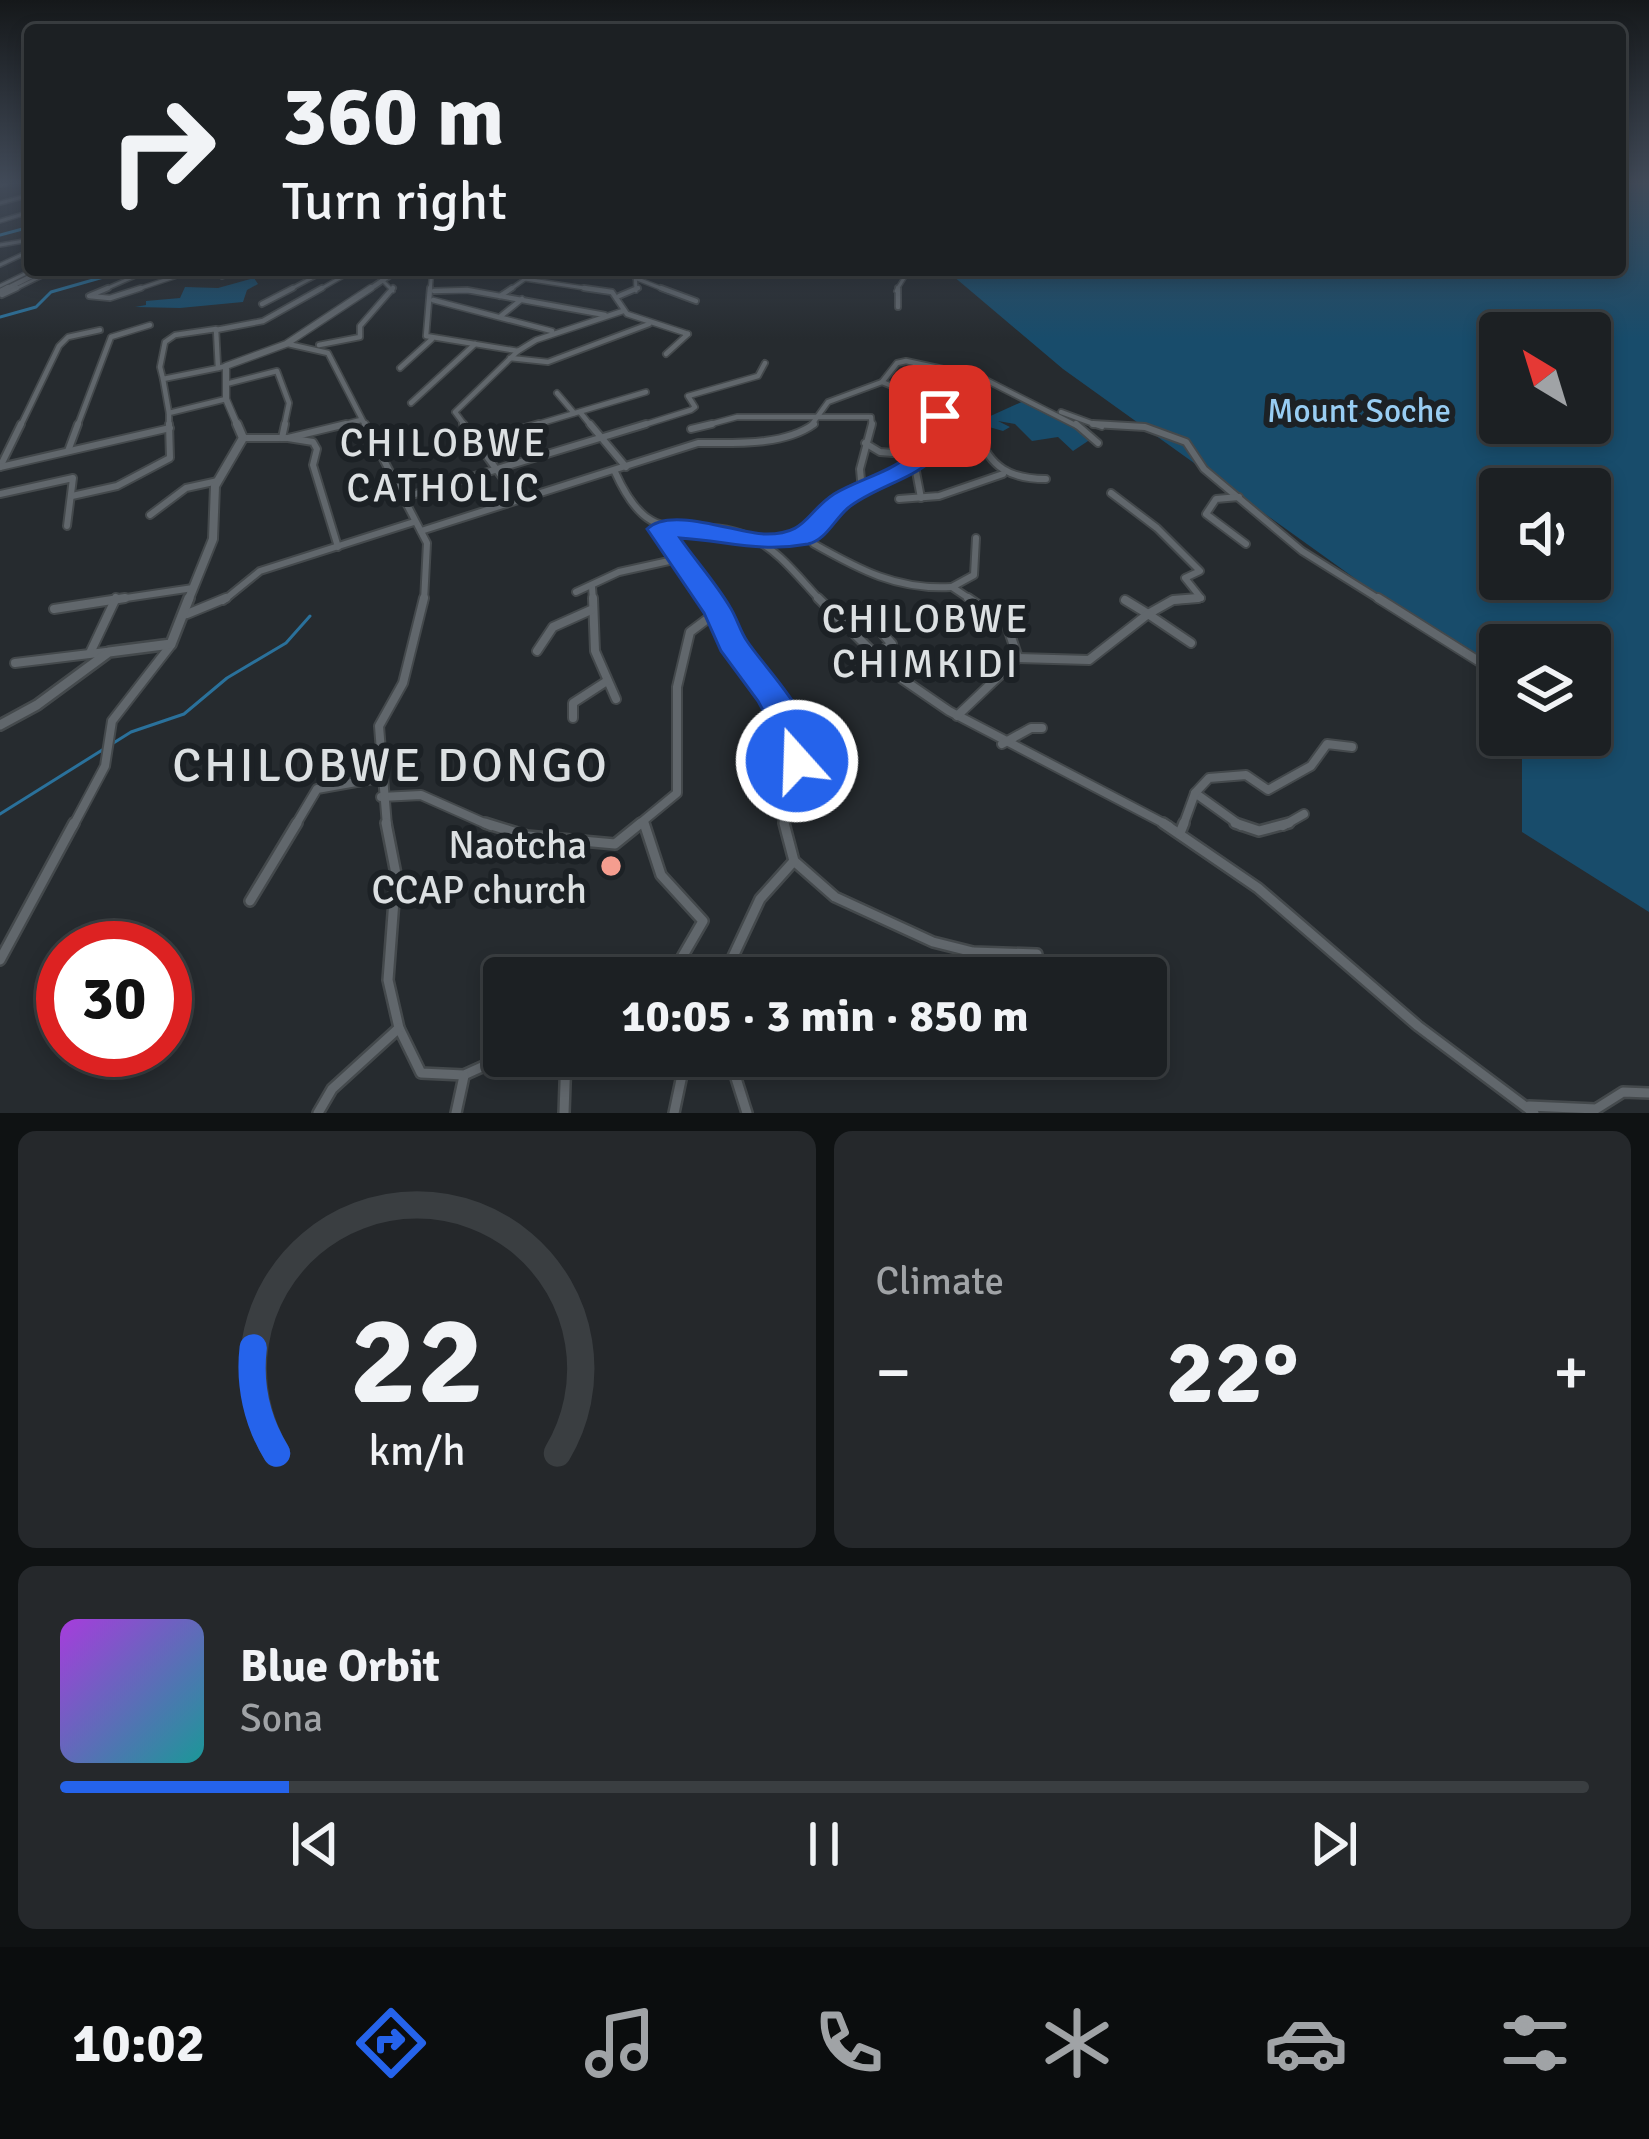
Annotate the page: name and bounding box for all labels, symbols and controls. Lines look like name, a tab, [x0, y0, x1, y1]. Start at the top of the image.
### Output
text: 360 m	[282, 65, 504, 169]
icon: right	[84, 72, 240, 228]
text: Turn right	[282, 168, 507, 235]
north arrow	[1479, 312, 1611, 444]
map controls	[1479, 312, 1611, 756]
pin	[889, 365, 991, 467]
icon: arrive	[907, 383, 973, 449]
park label: Mount Soche	[1267, 391, 1451, 432]
district label: CHILOBWE CATHOLIC	[340, 419, 548, 512]
button: sound	[1479, 468, 1611, 600]
district label: CHILOBWE CHIMKIDI	[822, 595, 1030, 688]
button: layers	[1479, 624, 1611, 756]
position arrow	[734, 698, 860, 824]
district label: CHILOBWE DONGO	[172, 736, 610, 795]
place label: Naotcha CCAP church	[371, 821, 587, 914]
marker: Naotcha CCAP church	[598, 853, 624, 879]
speed limit sign: 30	[36, 921, 192, 1077]
text: 10:05 · 3 min · 850 m	[621, 989, 1029, 1044]
text: Climate	[876, 1257, 1004, 1305]
text: 22	[349, 1285, 484, 1438]
text: 22°	[1166, 1317, 1299, 1428]
text: −	[876, 1332, 911, 1413]
text: +	[1553, 1332, 1589, 1413]
text: km/h	[368, 1424, 465, 1477]
text: Blue Orbit	[240, 1639, 440, 1694]
text: Sona	[240, 1694, 323, 1742]
icon: previous	[282, 1811, 348, 1877]
icon: pause	[791, 1811, 857, 1877]
icon: next	[1301, 1811, 1367, 1877]
icon: directions	[349, 2001, 433, 2085]
icon: music	[578, 2001, 662, 2085]
icon: phone	[807, 2001, 891, 2085]
icon: climate	[1035, 2001, 1119, 2085]
icon: car	[1264, 2001, 1348, 2085]
icon: filters	[1493, 2001, 1577, 2085]
text: 10:02	[72, 2010, 205, 2077]

